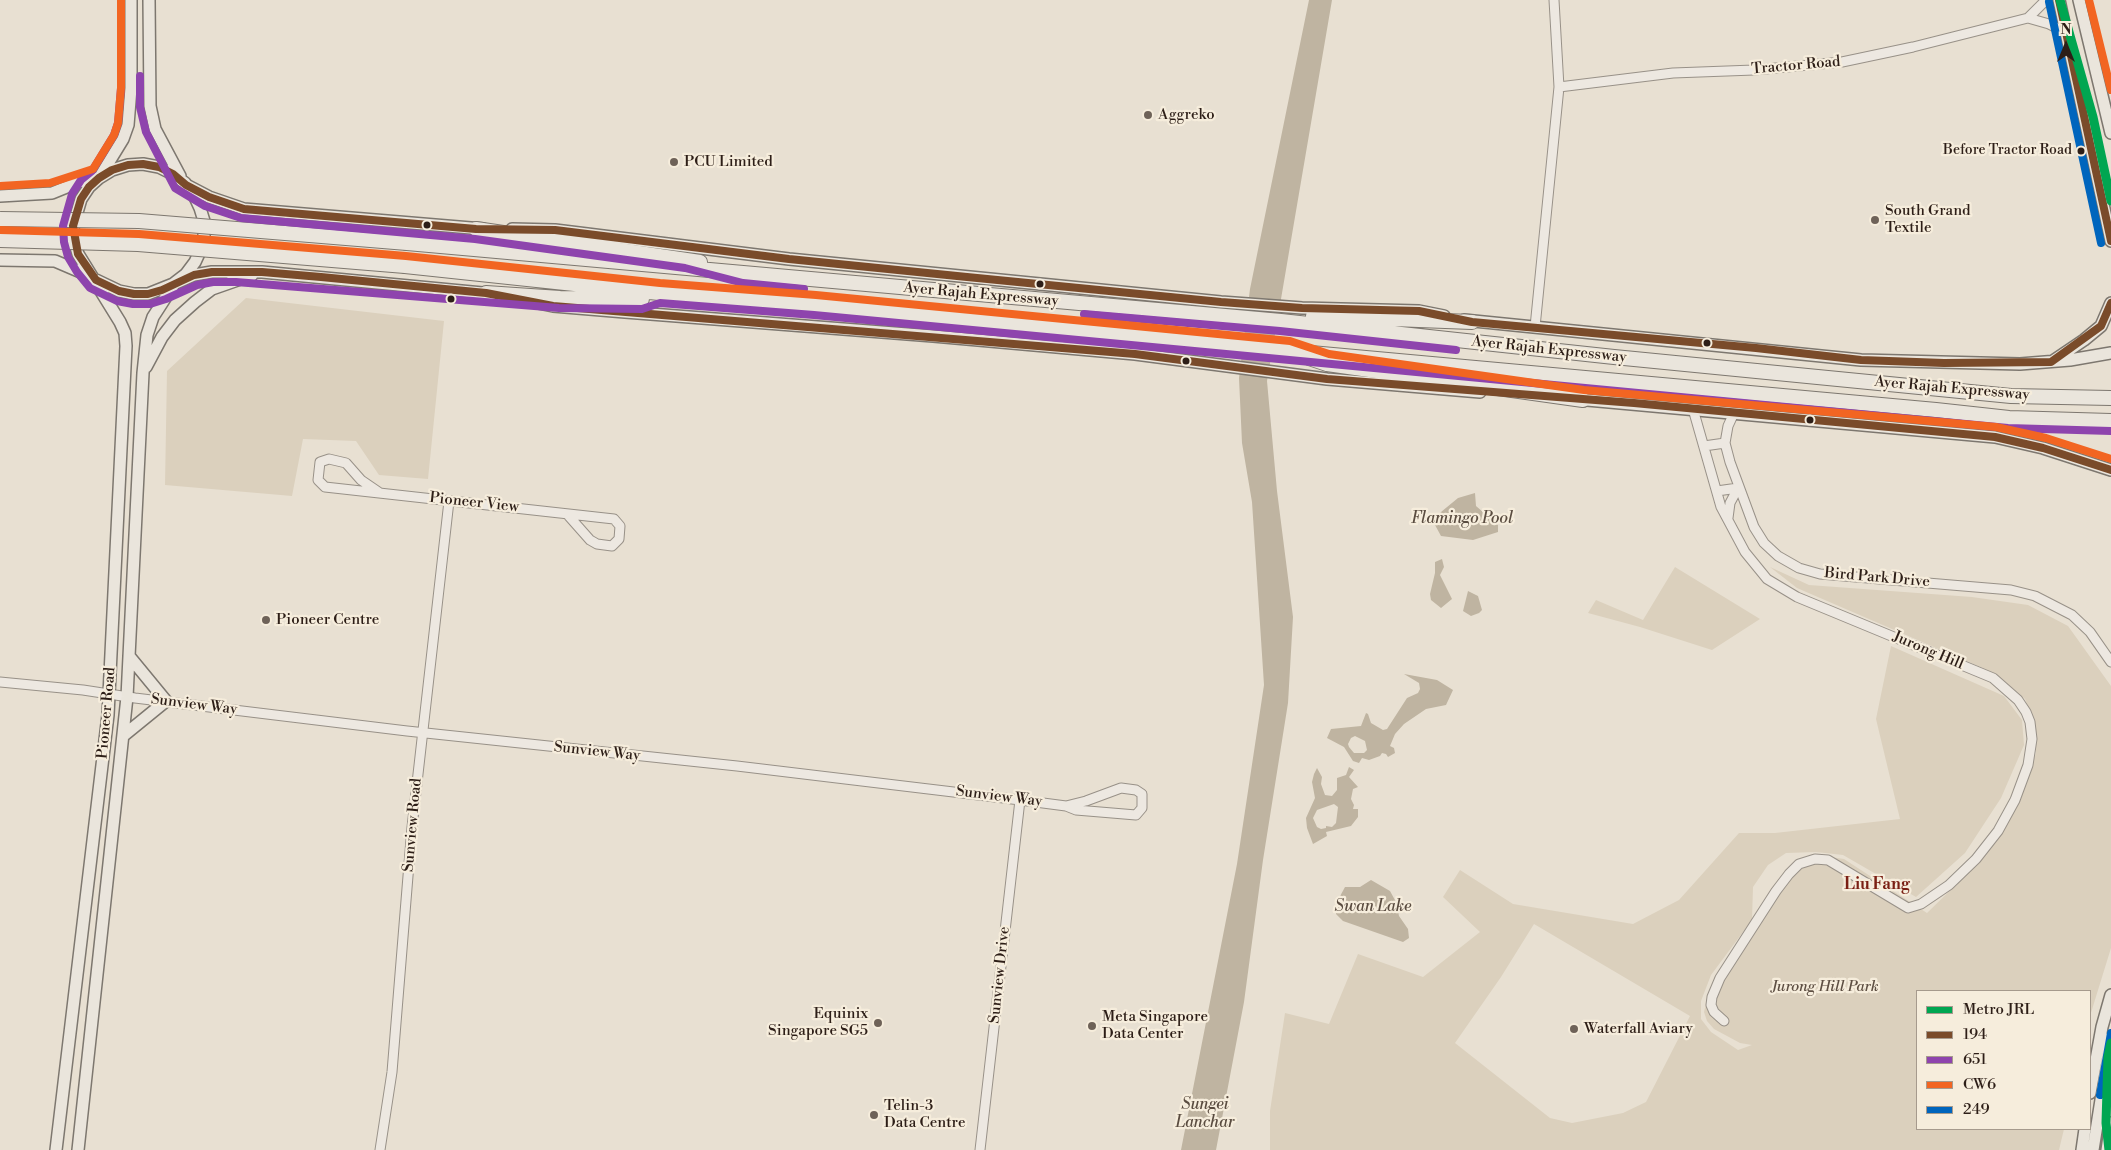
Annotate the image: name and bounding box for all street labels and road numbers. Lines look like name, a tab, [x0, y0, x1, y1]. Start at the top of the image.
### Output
street label: Tractor Road	[1751, 53, 1841, 79]
street label: Ayer Rajah Expressway	[903, 279, 1059, 311]
street label: Ayer Rajah Expressway	[1471, 333, 1627, 367]
street label: Ayer Rajah Expressway	[1874, 373, 2030, 405]
street label: Pioneer View	[428, 489, 520, 517]
street label: Bird Park Drive	[1823, 564, 1931, 592]
street label: Jurong Hill	[1890, 628, 1966, 674]
street label: Pioneer Road	[94, 666, 120, 760]
street label: Sunview Way	[150, 691, 238, 719]
street label: Sunview Way	[553, 739, 641, 765]
street label: Sunview Road	[400, 777, 426, 873]
street label: Sunview Way	[955, 783, 1043, 811]
street label: Sunview Drive	[986, 926, 1014, 1024]

